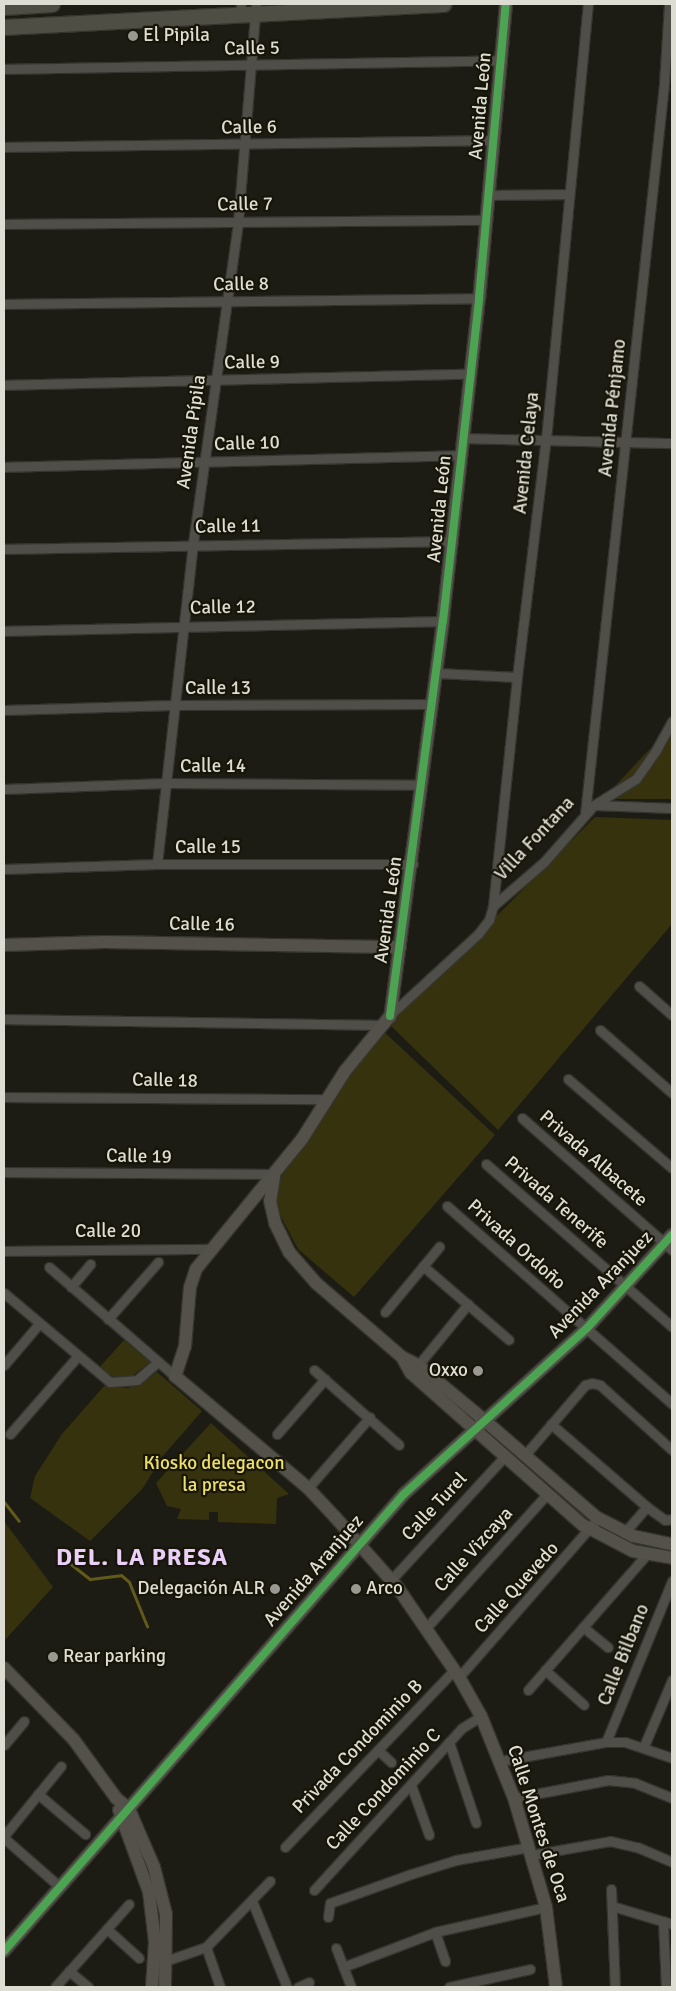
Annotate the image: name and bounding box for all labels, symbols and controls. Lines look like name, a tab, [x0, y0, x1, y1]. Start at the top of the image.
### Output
place label: El Pipila	[143, 25, 210, 47]
marker: El Pipila	[127, 30, 139, 42]
street label: Calle 5	[224, 37, 280, 61]
street label: Avenida León	[465, 51, 497, 161]
street label: Calle 6	[221, 116, 277, 140]
street label: Calle 7	[217, 193, 273, 217]
street label: Calle 8	[213, 273, 269, 297]
street label: Avenida Pénjamo	[594, 338, 632, 478]
street label: Calle 9	[224, 351, 280, 375]
street label: Avenida Pípila	[173, 373, 211, 491]
street label: Avenida Celaya	[509, 391, 545, 515]
street label: Calle 10	[214, 431, 280, 457]
street label: Avenida León	[423, 454, 457, 564]
street label: Calle 11	[195, 515, 261, 539]
street label: Calle 12	[190, 596, 256, 620]
street label: Calle 13	[185, 678, 251, 700]
street label: Calle 14	[180, 756, 246, 778]
street label: Villa Fontana	[490, 792, 580, 886]
street label: Calle 15	[175, 837, 241, 859]
street label: Avenida León	[370, 855, 408, 965]
street label: Calle 16	[169, 913, 235, 937]
street label: Calle 18	[132, 1069, 198, 1093]
street label: Privada Albacete	[534, 1106, 652, 1212]
street label: Calle 19	[106, 1145, 172, 1169]
street label: Privada Tenerife	[499, 1152, 613, 1254]
street label: Privada Ordoño	[462, 1195, 570, 1295]
street label: Calle 20	[75, 1221, 141, 1243]
street label: Avenida Aranjuez	[544, 1226, 658, 1344]
place label: Oxxo	[429, 1360, 468, 1382]
marker: Oxxo	[472, 1365, 484, 1377]
park label: Kiosko delegacon la presa	[143, 1453, 285, 1497]
street label: Calle Turel	[398, 1468, 472, 1546]
street label: Calle Vizcaya	[430, 1503, 518, 1597]
street label: Avenida Aranjuez	[259, 1510, 369, 1632]
street label: Calle Quevedo	[470, 1538, 564, 1638]
district label: DEL. LA PRESA	[54, 1544, 230, 1572]
place label: Delegación ALR	[137, 1578, 265, 1600]
place label: Arco	[366, 1578, 403, 1600]
marker: Delegación ALR	[269, 1583, 281, 1595]
marker: Arco	[350, 1583, 362, 1595]
street label: Calle Bilbano	[593, 1601, 655, 1709]
place label: Rear parking	[63, 1646, 166, 1668]
marker: Rear parking	[47, 1651, 59, 1663]
street label: Privada Condominio B	[288, 1675, 428, 1819]
street label: Calle Condominio C	[322, 1724, 446, 1856]
street label: Calle Montes de Oca	[502, 1742, 574, 1906]

